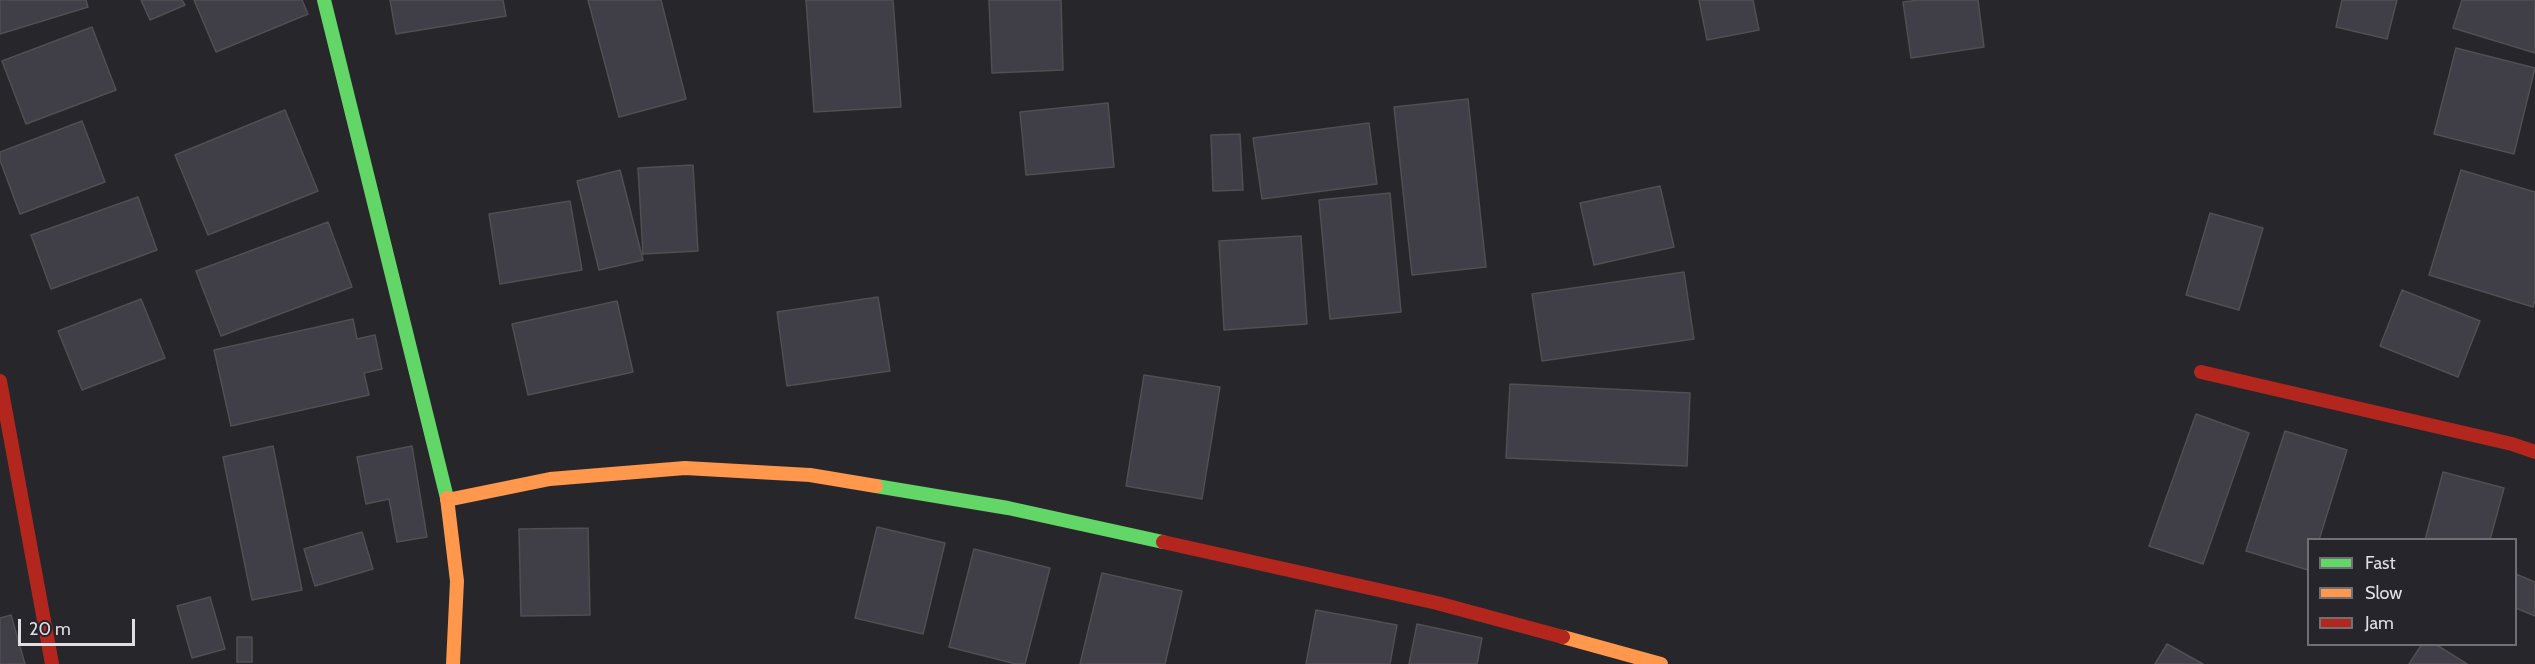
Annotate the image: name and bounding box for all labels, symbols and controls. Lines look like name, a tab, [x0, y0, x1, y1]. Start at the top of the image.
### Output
legend	[2307, 538, 2517, 646]
text: Fast	[2365, 552, 2396, 574]
text: Slow	[2365, 582, 2402, 604]
scale bar	[21, 607, 138, 645]
text: Jam	[2365, 612, 2394, 634]
text: 20 m	[29, 618, 71, 640]

